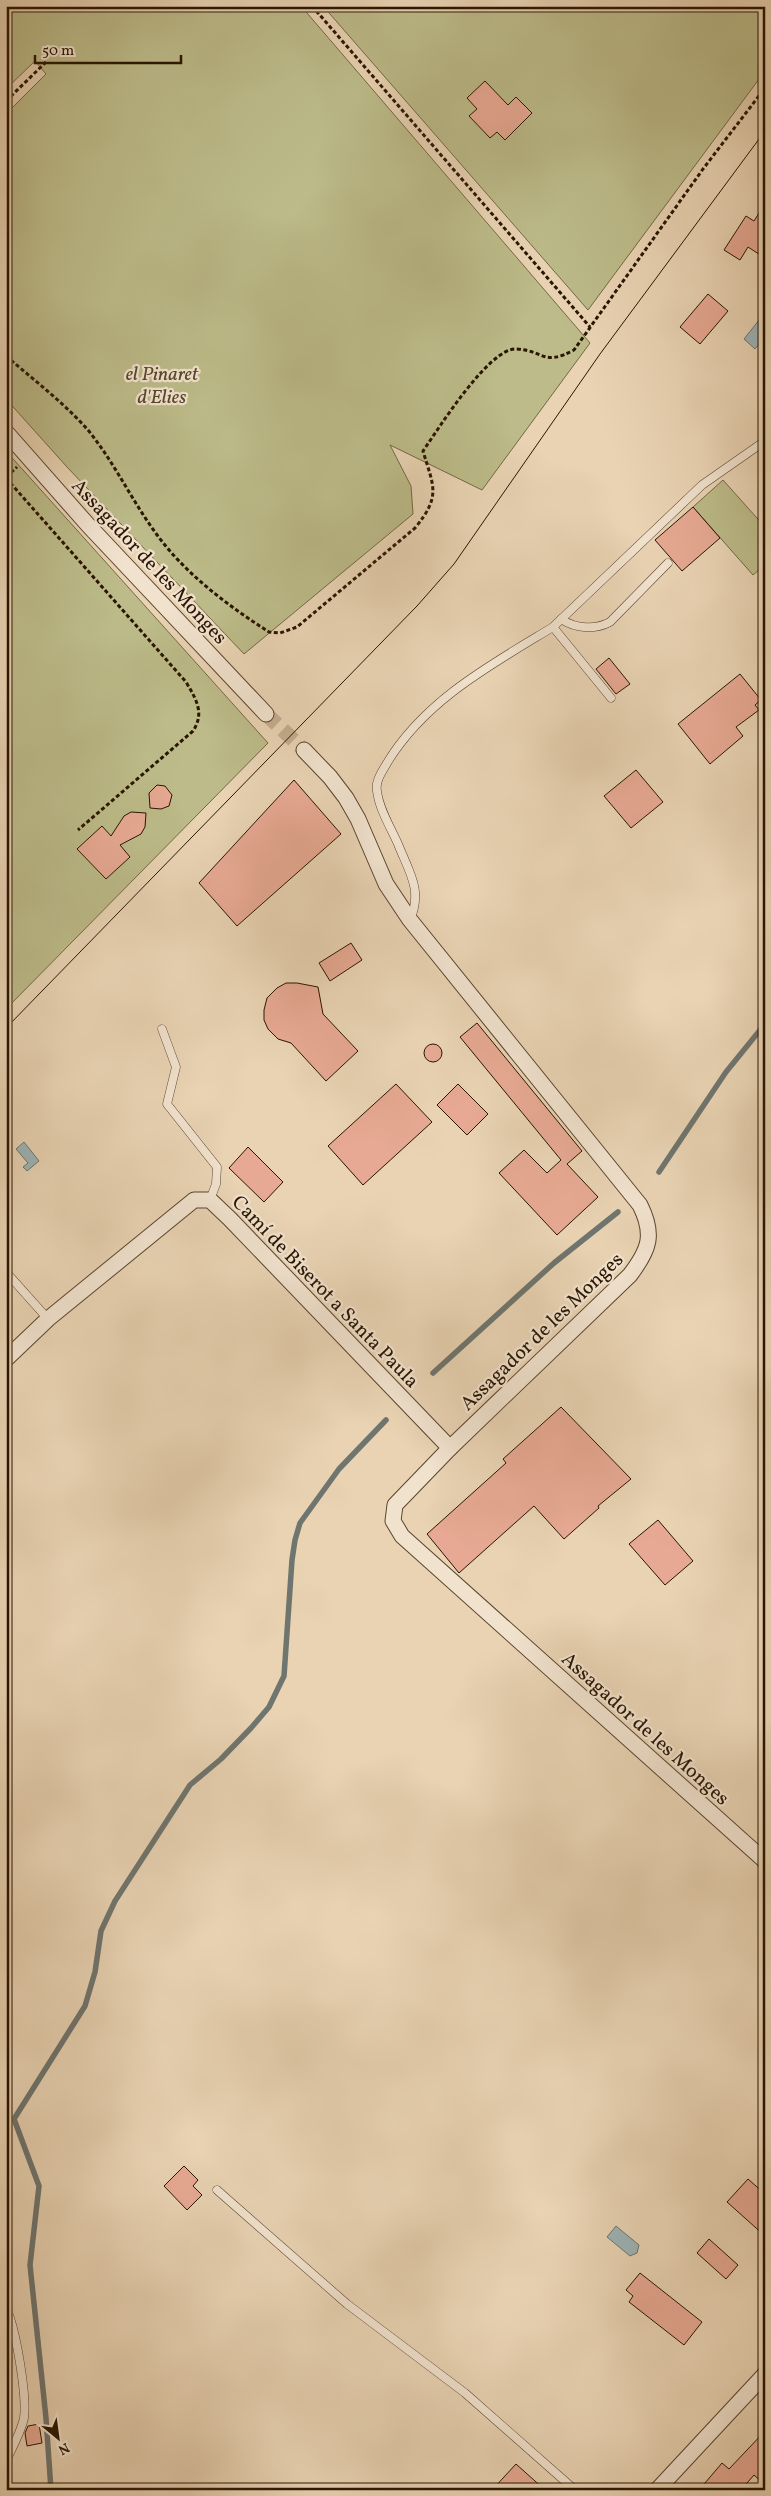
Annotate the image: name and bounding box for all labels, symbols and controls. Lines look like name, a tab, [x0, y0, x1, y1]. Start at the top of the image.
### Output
scale bar	[35, 32, 181, 64]
text: 50 m	[42, 41, 74, 62]
park label: el Pinaret d'Elies	[126, 361, 199, 412]
street label: Assagador de les Monges	[64, 473, 233, 651]
street label: Camí de Biserot a Santa Paula	[225, 1190, 425, 1395]
street label: Assagador de les Monges	[454, 1247, 630, 1418]
street label: Assagador de les Monges	[554, 1646, 735, 1813]
north arrow	[32, 2414, 82, 2464]
text: N	[55, 2437, 73, 2459]

